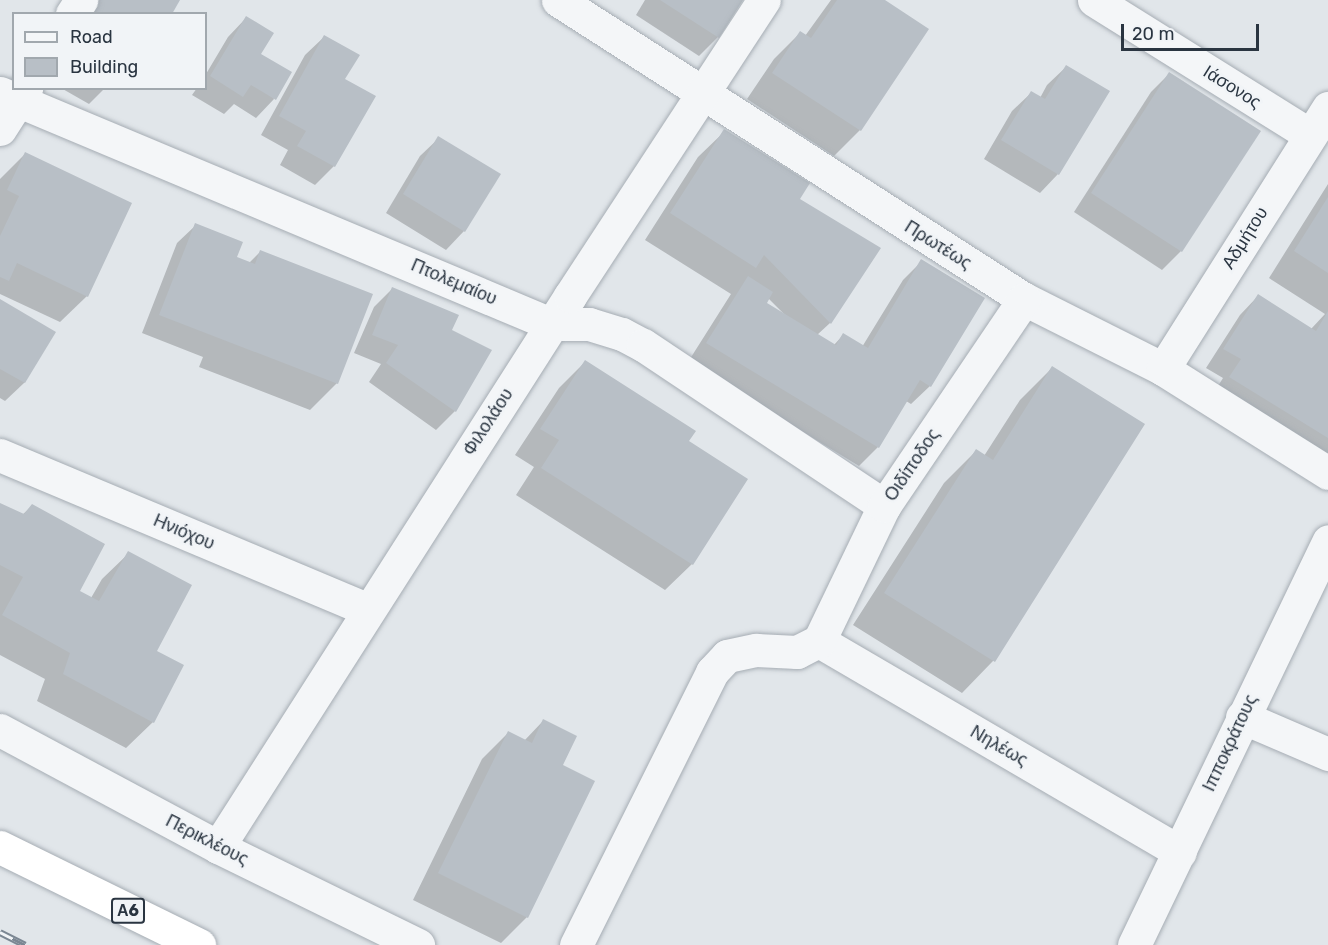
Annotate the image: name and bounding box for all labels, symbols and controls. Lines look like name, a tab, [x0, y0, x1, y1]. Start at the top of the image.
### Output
legend	[12, 12, 207, 90]
scale bar	[1124, 12, 1262, 50]
text: 20 m	[1132, 23, 1174, 45]
text: Road	[70, 26, 113, 48]
text: Building	[70, 56, 138, 78]
street label: Ιάσονος	[1199, 61, 1265, 113]
street label: Αδμήτου	[1218, 203, 1272, 273]
street label: Πρωτέως	[901, 216, 975, 274]
street label: Πτολεμαίου	[408, 254, 500, 310]
street label: Φιλολάου	[458, 384, 518, 460]
street label: Οιδίποδος	[880, 425, 944, 505]
street label: Ηνιόχου	[150, 509, 218, 555]
street label: Ιπποκράτους	[1198, 691, 1262, 795]
street label: Νηλέως	[966, 721, 1032, 771]
street label: Περικλέους	[162, 810, 252, 870]
road number: Α6	[110, 898, 146, 924]

